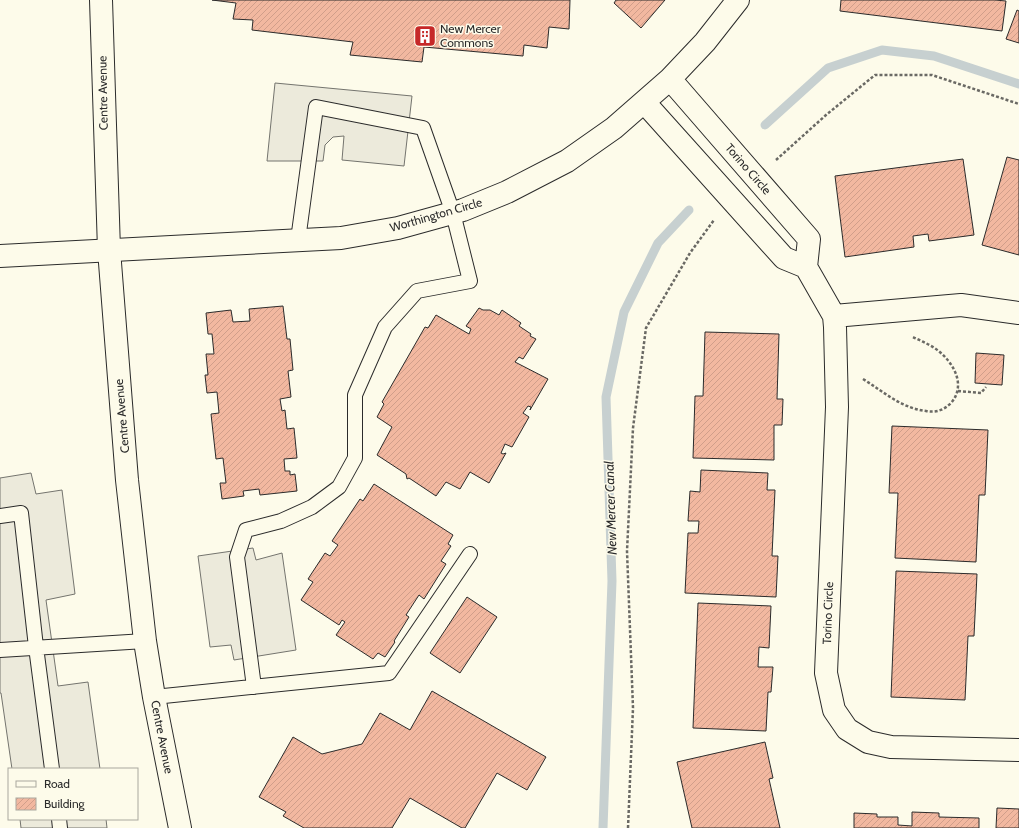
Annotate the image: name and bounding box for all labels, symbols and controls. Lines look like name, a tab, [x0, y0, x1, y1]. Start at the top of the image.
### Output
place label: New Mercer Commons	[440, 21, 501, 50]
building icon: New Mercer Commons	[412, 23, 438, 49]
street label: Centre Avenue	[94, 56, 111, 130]
street label: Torino Circle	[722, 140, 775, 197]
street label: Worthington Circle	[388, 194, 484, 235]
street label: Centre Avenue	[111, 378, 132, 454]
water label: New Mercer Canal	[600, 461, 620, 555]
street label: Torino Circle	[819, 581, 836, 645]
street label: Centre Avenue	[148, 699, 177, 775]
legend	[8, 768, 138, 820]
text: Road	[44, 776, 70, 791]
text: Building	[44, 796, 86, 811]

